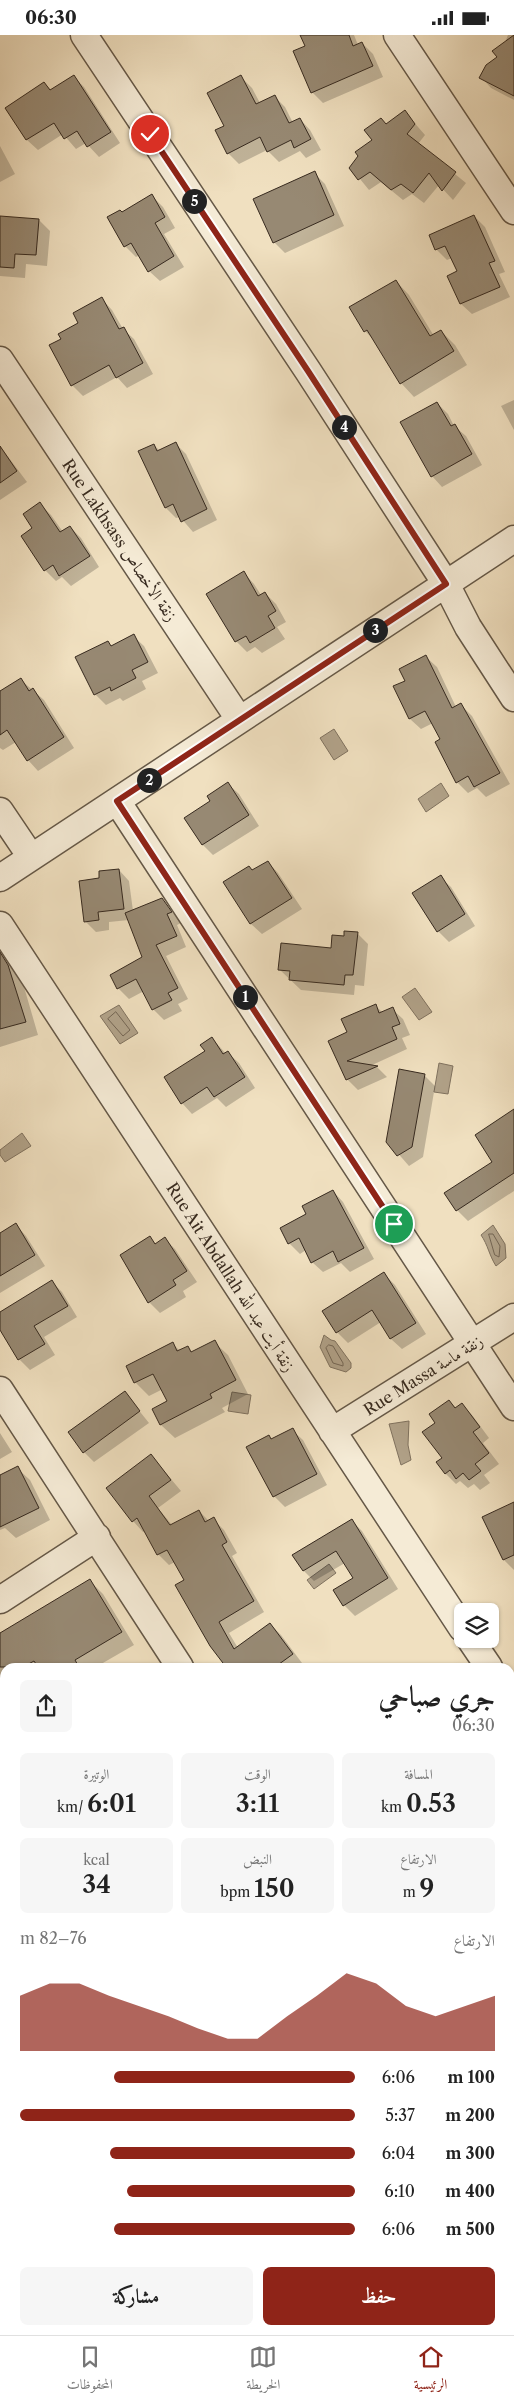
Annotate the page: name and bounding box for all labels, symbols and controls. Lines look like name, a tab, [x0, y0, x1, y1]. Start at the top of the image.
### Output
text: 06:30	[25, 6, 77, 29]
pin	[129, 113, 171, 155]
icon: check	[136, 120, 164, 148]
pin: 5	[182, 189, 206, 213]
text: 5	[191, 192, 198, 210]
pin: 4	[332, 415, 356, 439]
text: 4	[340, 418, 349, 436]
street label: Rue Lakhsass زنقة الأخصاص	[58, 455, 183, 625]
pin: 3	[362, 617, 388, 643]
text: 3	[372, 621, 379, 639]
pin: 2	[136, 767, 162, 793]
text: 2	[145, 771, 154, 789]
pin: 1	[232, 985, 258, 1009]
text: 1	[242, 988, 249, 1006]
street label: Rue Ait Abdallah زنقة أيت عبد الله	[161, 1178, 301, 1376]
pin	[373, 1203, 415, 1245]
icon: arrive	[380, 1210, 408, 1238]
street label: Rue Massa زنقة ماسة	[360, 1330, 486, 1420]
map controls	[454, 1603, 499, 1648]
button: layers	[454, 1603, 499, 1648]
text: جري صباحي	[378, 1679, 495, 1713]
button: share	[20, 1680, 72, 1732]
text: 06:30	[452, 1715, 495, 1735]
text: الوتيرة	[84, 1765, 109, 1783]
text: الوقت	[244, 1765, 271, 1783]
text: المسافة	[404, 1765, 433, 1783]
text: 6:01	[87, 1788, 136, 1819]
text: 3:11	[236, 1788, 279, 1819]
text: 0.53	[406, 1788, 456, 1819]
text: /km	[57, 1798, 87, 1816]
text: km	[381, 1798, 406, 1816]
text: النبض	[243, 1850, 272, 1868]
text: الارتفاع	[400, 1850, 437, 1868]
text: kcal	[83, 1851, 110, 1869]
text: 34	[82, 1869, 111, 1900]
text: 150	[254, 1873, 295, 1904]
text: 9	[419, 1873, 434, 1904]
text: bpm	[220, 1883, 254, 1901]
text: m	[403, 1883, 419, 1901]
text: 76–82 m	[20, 1928, 87, 1948]
text: الارتفاع	[453, 1930, 495, 1950]
text: 6:06	[382, 2067, 415, 2087]
text: 100 m	[448, 2067, 495, 2087]
text: 5:37	[385, 2105, 415, 2125]
text: 200 m	[445, 2105, 495, 2125]
text: 6:04	[382, 2143, 415, 2163]
text: 300 m	[446, 2143, 495, 2163]
text: 6:10	[384, 2181, 415, 2201]
text: 400 m	[445, 2181, 495, 2201]
text: 6:06	[382, 2219, 415, 2239]
text: 500 m	[446, 2219, 495, 2239]
button: مشاركة	[20, 2267, 253, 2325]
button: حفظ	[263, 2267, 495, 2325]
tab: المحفوظات	[67, 2343, 113, 2398]
tab: الخريطة	[246, 2343, 280, 2398]
tab: الرئيسية	[414, 2343, 447, 2398]

